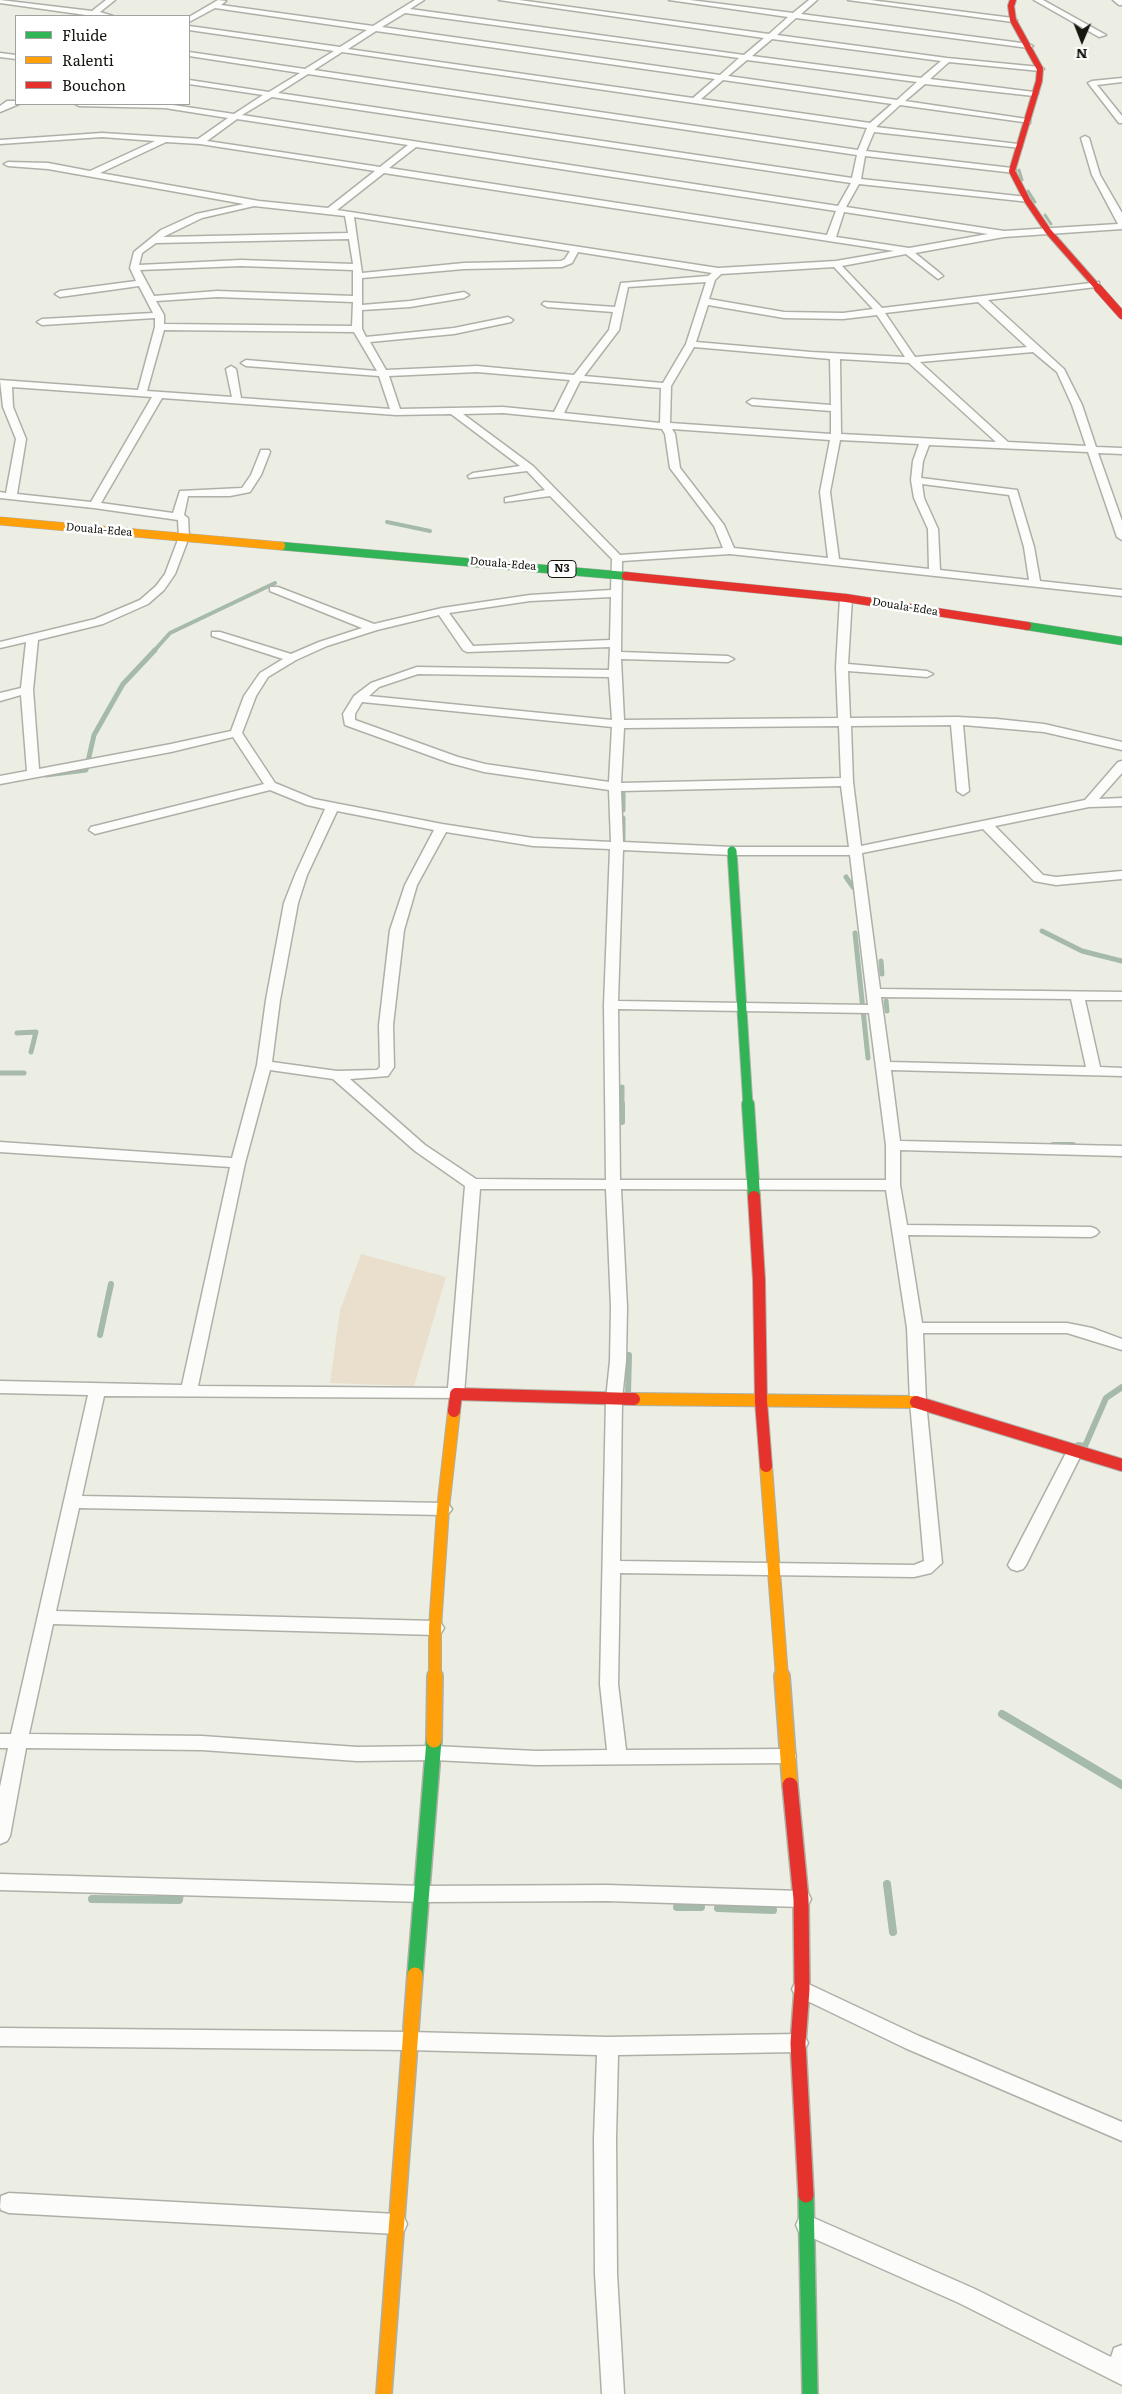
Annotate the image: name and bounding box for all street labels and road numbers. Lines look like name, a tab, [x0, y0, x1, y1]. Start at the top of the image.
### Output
street label: Douala-Edea	[65, 521, 133, 539]
street label: Douala-Edea	[469, 555, 537, 573]
road number: N3	[548, 560, 576, 578]
street label: Douala-Edea	[871, 595, 939, 619]

